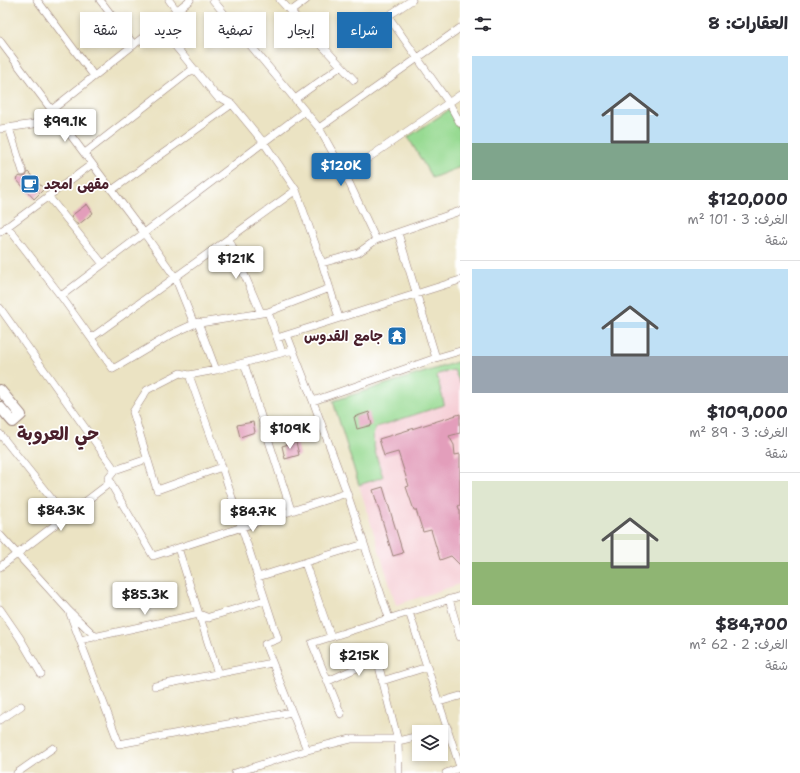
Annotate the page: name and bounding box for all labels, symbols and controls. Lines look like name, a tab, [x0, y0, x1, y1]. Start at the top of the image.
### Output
chip: شقة	[80, 12, 132, 48]
chip: جديد	[140, 12, 196, 48]
chip: تصفية	[204, 12, 266, 48]
chip: إيجار	[274, 12, 329, 48]
chip: شراء	[337, 12, 392, 48]
text: العقارات: 8	[708, 12, 788, 34]
icon: filters	[472, 13, 494, 35]
icon: home	[594, 82, 666, 154]
pin: $99.1K	[32, 109, 98, 143]
text: $99.1K	[43, 113, 87, 130]
pin: $120K	[313, 153, 369, 187]
text: $120K	[321, 157, 361, 174]
cafe icon: مقهى امجد	[19, 173, 41, 195]
place label: مقهى امجد	[44, 175, 109, 193]
text: $120,000	[707, 188, 788, 210]
text: الغرف: 3 · 101 m²	[687, 211, 788, 228]
text: شقة	[765, 232, 788, 249]
pin: $121K	[208, 246, 264, 280]
text: $121K	[217, 250, 255, 267]
icon: home	[594, 295, 666, 367]
temple icon: جامع القدوس	[386, 325, 408, 347]
place label: جامع القدوس	[304, 327, 383, 346]
text: $109,000	[707, 401, 788, 423]
pin: $109K	[262, 416, 318, 450]
text: $109K	[270, 420, 310, 437]
district label: حي العروبة	[17, 422, 99, 450]
text: الغرف: 3 · 89 m²	[689, 424, 788, 441]
text: شقة	[765, 445, 788, 462]
pin: $84.3K	[28, 498, 94, 532]
pin: $84.7K	[220, 499, 286, 533]
text: $84.3K	[37, 502, 85, 519]
text: $84.7K	[230, 503, 276, 520]
icon: home	[594, 507, 666, 579]
pin: $85.3K	[112, 582, 178, 616]
text: $85.3K	[121, 586, 169, 603]
text: $84,700	[715, 613, 788, 635]
text: الغرف: 2 · 62 m²	[689, 636, 788, 653]
pin: $215K	[331, 643, 387, 677]
text: $215K	[339, 647, 379, 664]
text: شقة	[765, 657, 788, 674]
map controls	[412, 725, 448, 761]
button: layers	[412, 725, 448, 761]

